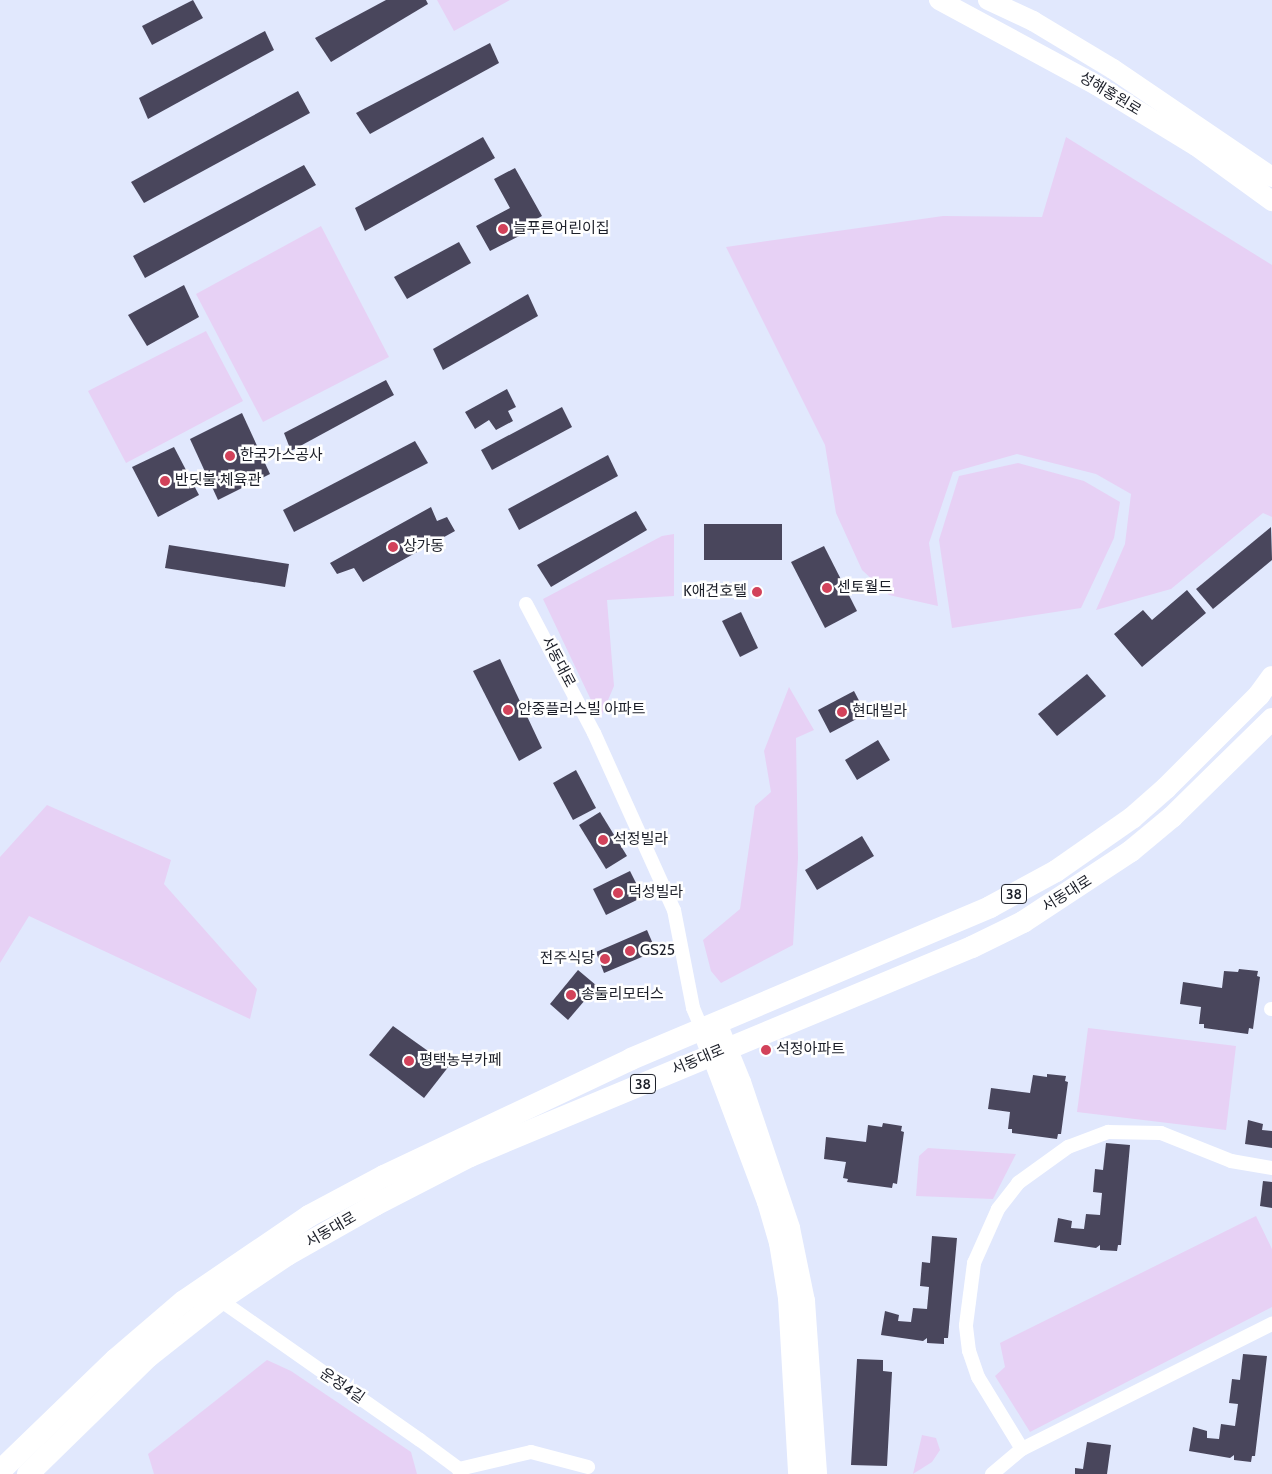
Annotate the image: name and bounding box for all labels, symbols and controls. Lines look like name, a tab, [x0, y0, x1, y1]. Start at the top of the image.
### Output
street label: 성해홍원로	[1076, 69, 1144, 119]
place label: 늘푸른어린이집	[513, 220, 610, 238]
marker: 늘푸른어린이집	[497, 223, 509, 235]
place label: 한국가스공사	[240, 447, 323, 465]
marker: 한국가스공사	[224, 450, 236, 462]
place label: 반딧불 체육관	[175, 472, 261, 490]
marker: 반딧불 체육관	[159, 475, 171, 487]
place label: 상가동	[403, 538, 444, 556]
marker: 상가동	[387, 541, 399, 553]
place label: 센토월드	[837, 579, 892, 597]
marker: 센토월드	[821, 582, 833, 594]
place label: K애견호텔	[683, 583, 747, 601]
marker: K애견호텔	[751, 586, 763, 598]
street label: 서동대로	[537, 633, 579, 691]
place label: 안중플러스빌 아파트	[518, 701, 646, 719]
place label: 현대빌라	[852, 703, 907, 721]
marker: 안중플러스빌 아파트	[502, 704, 514, 716]
marker: 현대빌라	[836, 706, 848, 718]
place label: 석정빌라	[613, 831, 668, 849]
marker: 석정빌라	[597, 834, 609, 846]
street label: 서동대로	[1039, 872, 1095, 916]
road number: 38	[1000, 882, 1028, 906]
place label: 덕성빌라	[628, 884, 683, 902]
marker: 덕성빌라	[612, 887, 624, 899]
place label: GS25	[640, 942, 675, 960]
marker: GS25	[624, 945, 636, 957]
place label: 전주식당	[540, 950, 595, 968]
marker: 전주식당	[599, 953, 611, 965]
place label: 송둘리모터스	[581, 986, 664, 1004]
marker: 송둘리모터스	[565, 989, 577, 1001]
street label: 서동대로	[669, 1041, 727, 1079]
place label: 석정아파트	[776, 1041, 845, 1059]
marker: 석정아파트	[760, 1044, 772, 1056]
place label: 평택농부카페	[419, 1052, 502, 1070]
marker: 평택농부카페	[403, 1055, 415, 1067]
road number: 38	[629, 1072, 657, 1096]
street label: 서동대로	[303, 1208, 359, 1252]
street label: 운정4길	[316, 1365, 368, 1407]

